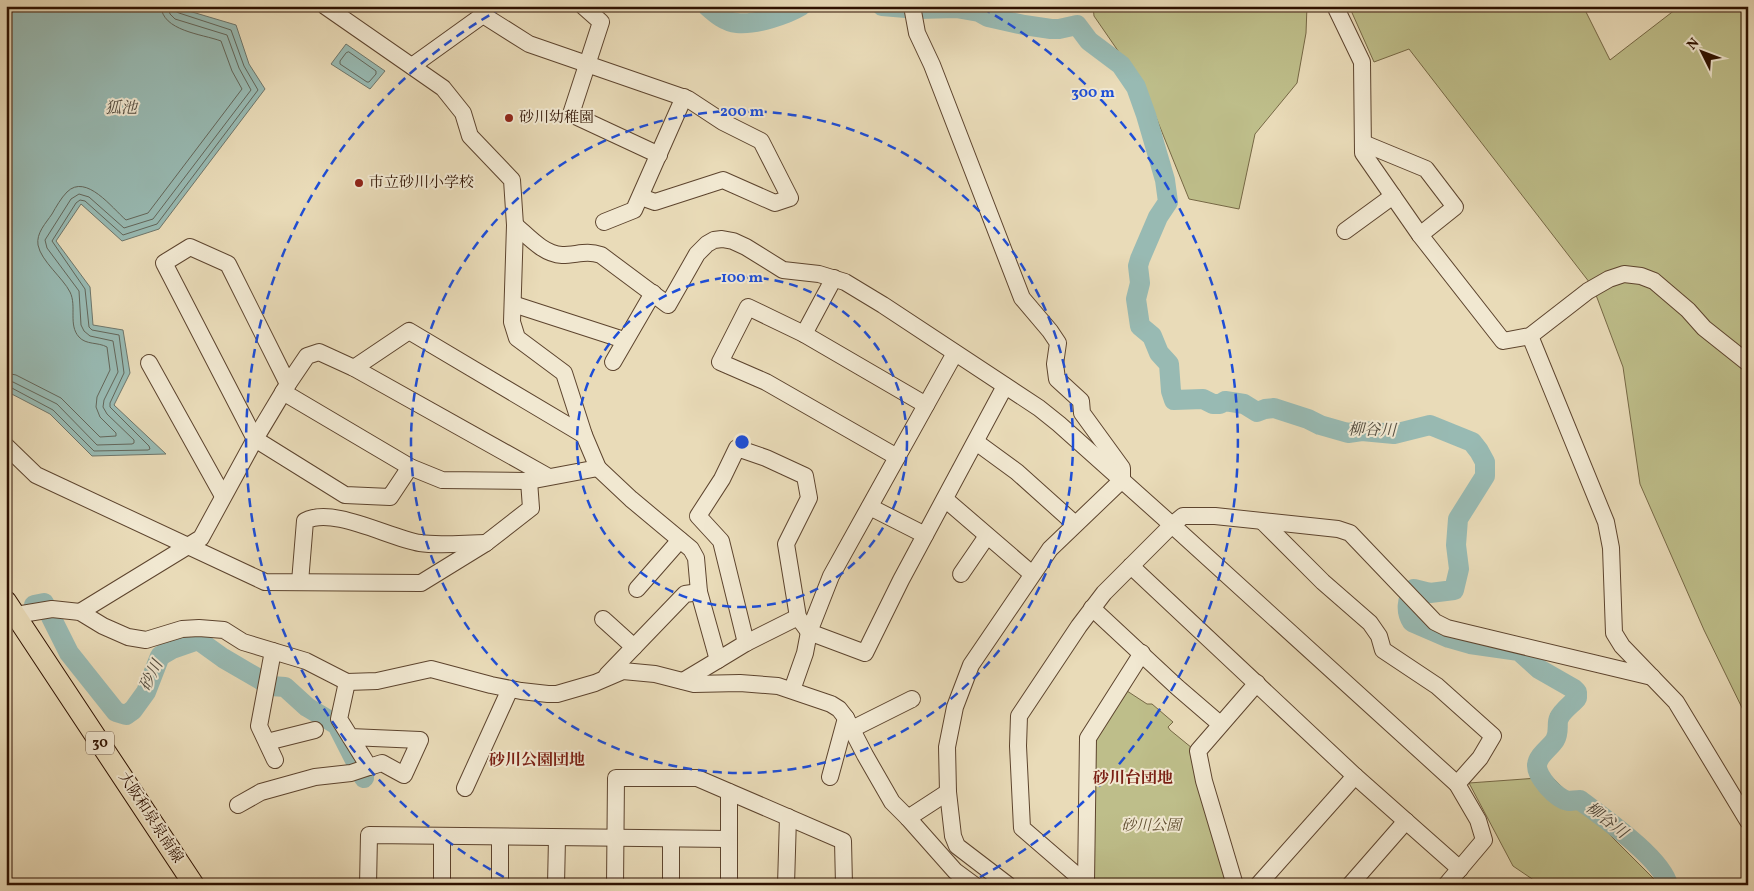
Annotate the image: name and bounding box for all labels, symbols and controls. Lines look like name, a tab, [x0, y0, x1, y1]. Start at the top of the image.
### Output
north arrow	[1676, 28, 1726, 78]
text: N	[1683, 34, 1704, 54]
text: 300 m	[1071, 83, 1115, 104]
water label: 狐池	[105, 98, 139, 120]
text: 200 m	[720, 102, 764, 123]
place label: 砂川幼稚園	[519, 108, 594, 129]
marker: 砂川幼稚園	[503, 112, 515, 124]
place label: 市立砂川小学校	[369, 173, 474, 194]
marker: 市立砂川小学校	[353, 177, 365, 189]
text: 100 m	[721, 268, 764, 289]
water label: 柳谷川	[1348, 420, 1398, 442]
centre of rings	[733, 433, 751, 451]
water label: 砂川	[135, 655, 170, 695]
road number: 30	[86, 731, 114, 754]
district label: 砂川公園団地	[489, 750, 585, 772]
street label: 大阪和泉泉南線	[113, 768, 187, 868]
district label: 砂川台団地	[1093, 768, 1173, 790]
water label: 柳谷川	[1580, 798, 1633, 846]
park label: 砂川公園	[1121, 816, 1184, 837]

